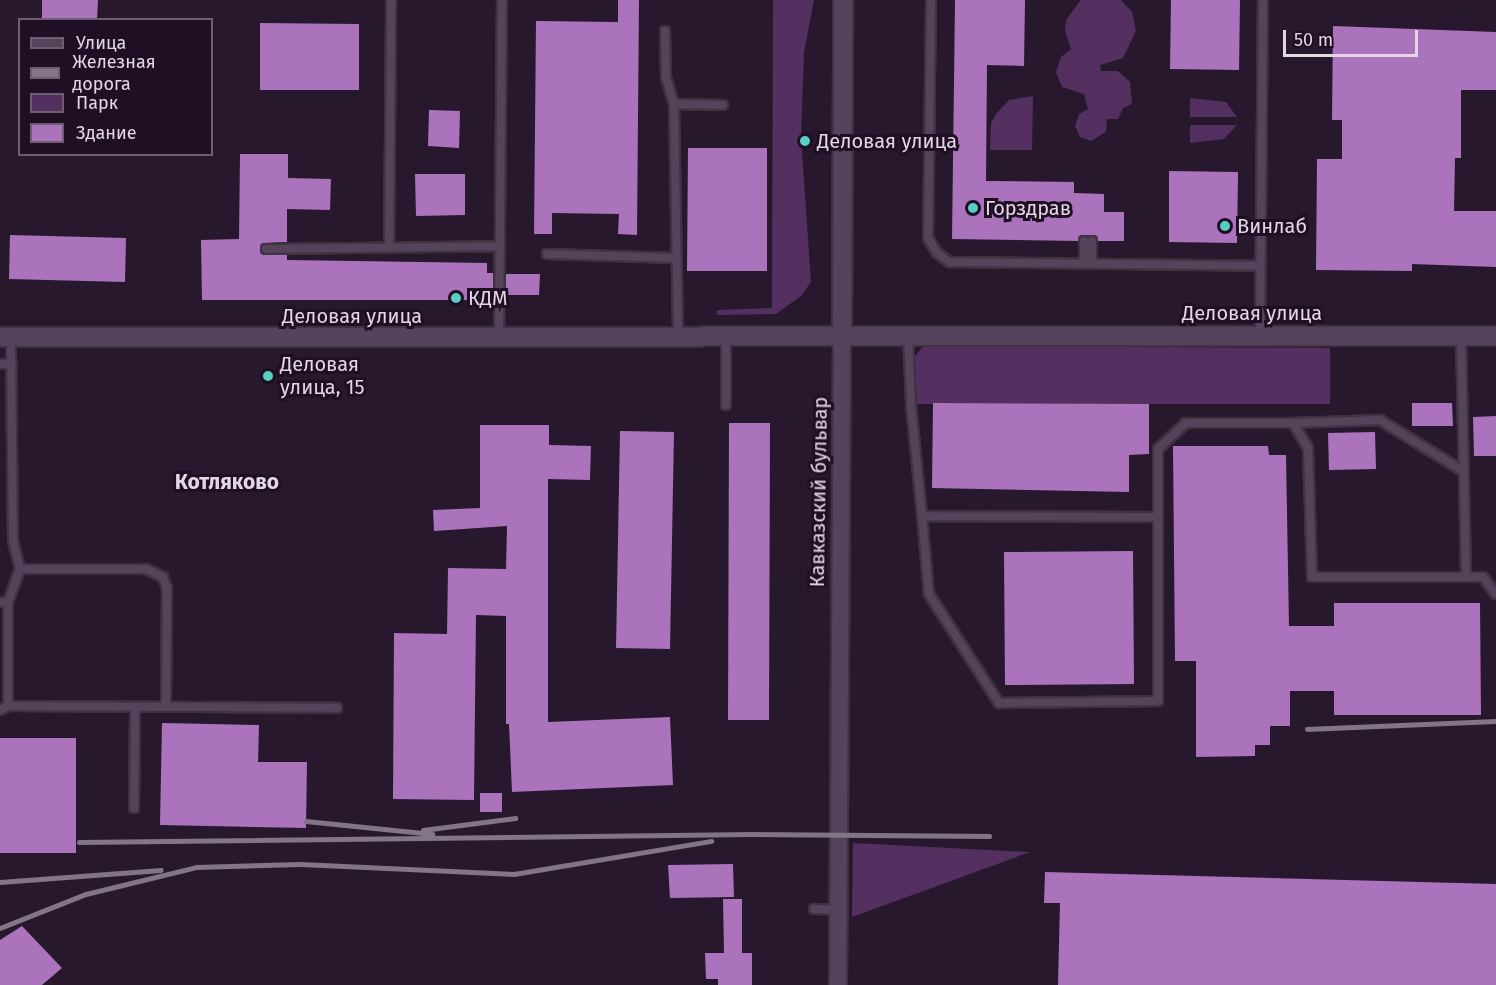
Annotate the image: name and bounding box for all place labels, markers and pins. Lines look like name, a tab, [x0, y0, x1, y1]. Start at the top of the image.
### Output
place label: Деловая улица	[817, 129, 957, 153]
marker: Деловая улица	[798, 134, 812, 148]
place label: Горздрав	[985, 196, 1071, 220]
marker: Горздрав	[966, 201, 980, 215]
place label: Винлаб	[1237, 214, 1307, 238]
marker: Винлаб	[1218, 219, 1232, 233]
place label: КДМ	[468, 286, 508, 310]
marker: КДМ	[449, 291, 463, 305]
place label: Деловая улица, 15	[280, 352, 364, 399]
marker: Деловая улица, 15	[261, 369, 275, 383]

